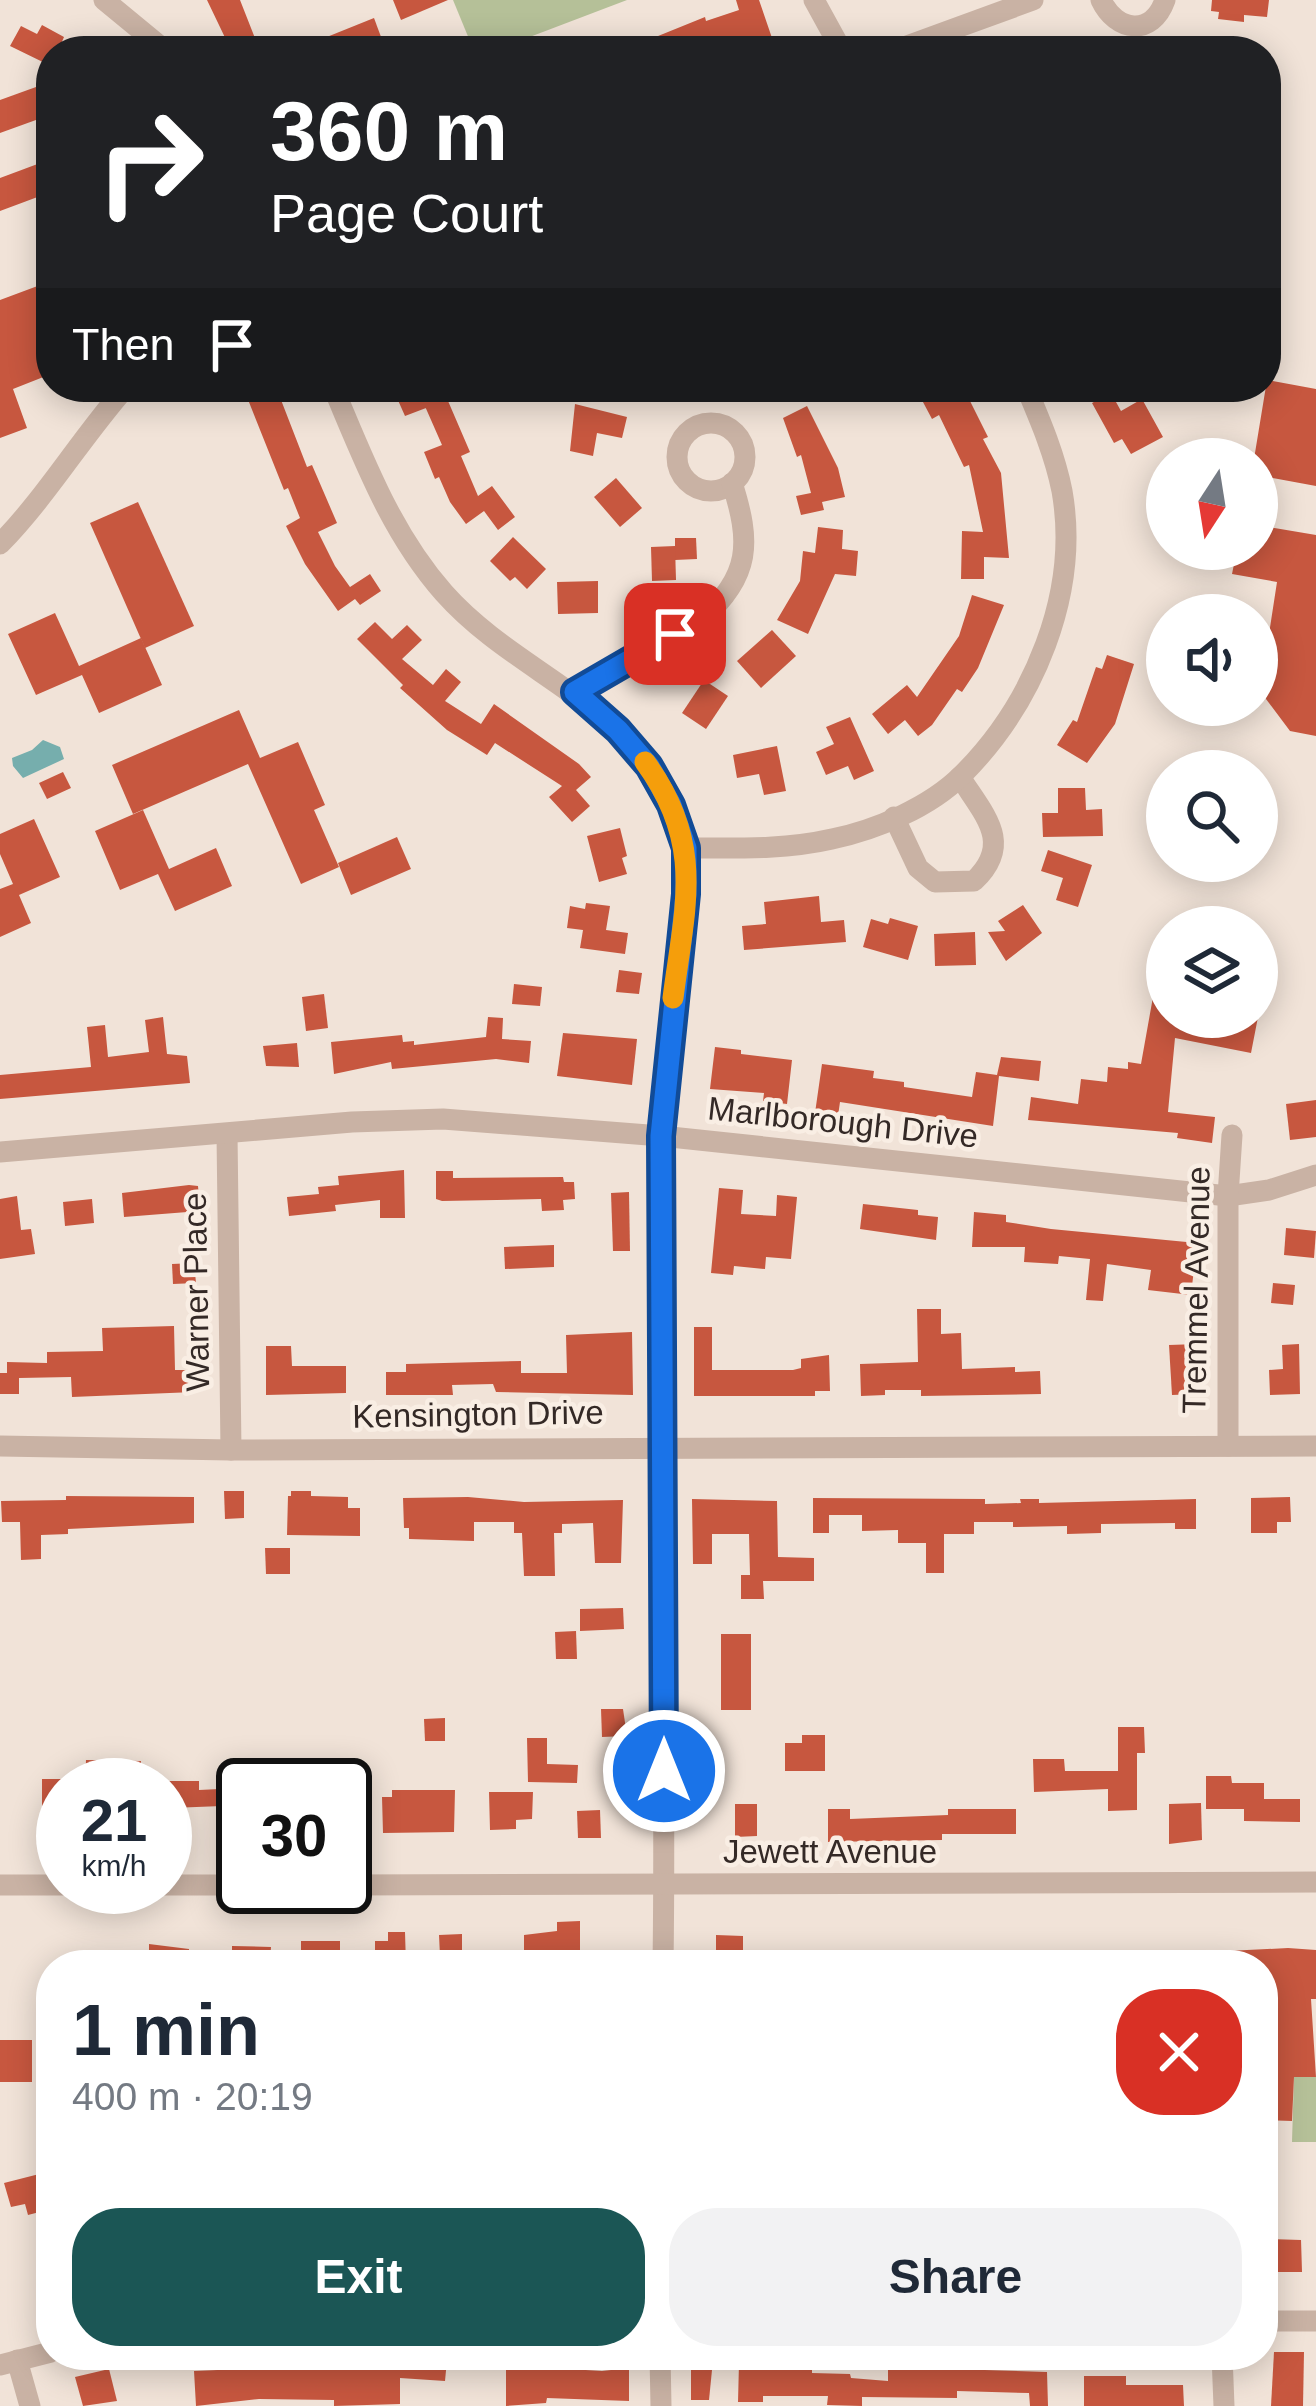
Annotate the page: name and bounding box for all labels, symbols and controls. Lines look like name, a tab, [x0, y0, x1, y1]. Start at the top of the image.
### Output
icon: right	[72, 84, 228, 240]
text: 360 m	[270, 84, 508, 178]
text: Page Court	[270, 183, 543, 243]
icon: arrive	[199, 312, 265, 378]
text: Then	[72, 319, 175, 370]
north arrow	[1146, 438, 1278, 570]
map controls	[1146, 438, 1278, 1038]
pin	[624, 583, 726, 685]
button: sound	[1146, 594, 1278, 726]
icon: arrive	[642, 601, 708, 667]
button: search	[1146, 750, 1278, 882]
button: layers	[1146, 906, 1278, 1038]
street label: Marlborough Drive	[706, 1089, 980, 1155]
street label: Tremmel Avenue	[1175, 1166, 1217, 1414]
street label: Warner Place	[176, 1192, 216, 1392]
street label: Kensington Drive	[352, 1393, 604, 1435]
position arrow	[601, 1708, 727, 1834]
speed limit sign: 30	[216, 1758, 372, 1914]
text: 21	[81, 1787, 147, 1854]
street label: Jewett Avenue	[723, 1833, 937, 1870]
text: km/h	[81, 1849, 147, 1882]
button: close	[1116, 1989, 1242, 2115]
text: 1 min	[72, 1990, 260, 2070]
text: 400 m · 20:19	[72, 2075, 313, 2118]
button: Exit	[72, 2208, 645, 2346]
button: Share	[669, 2208, 1242, 2346]

